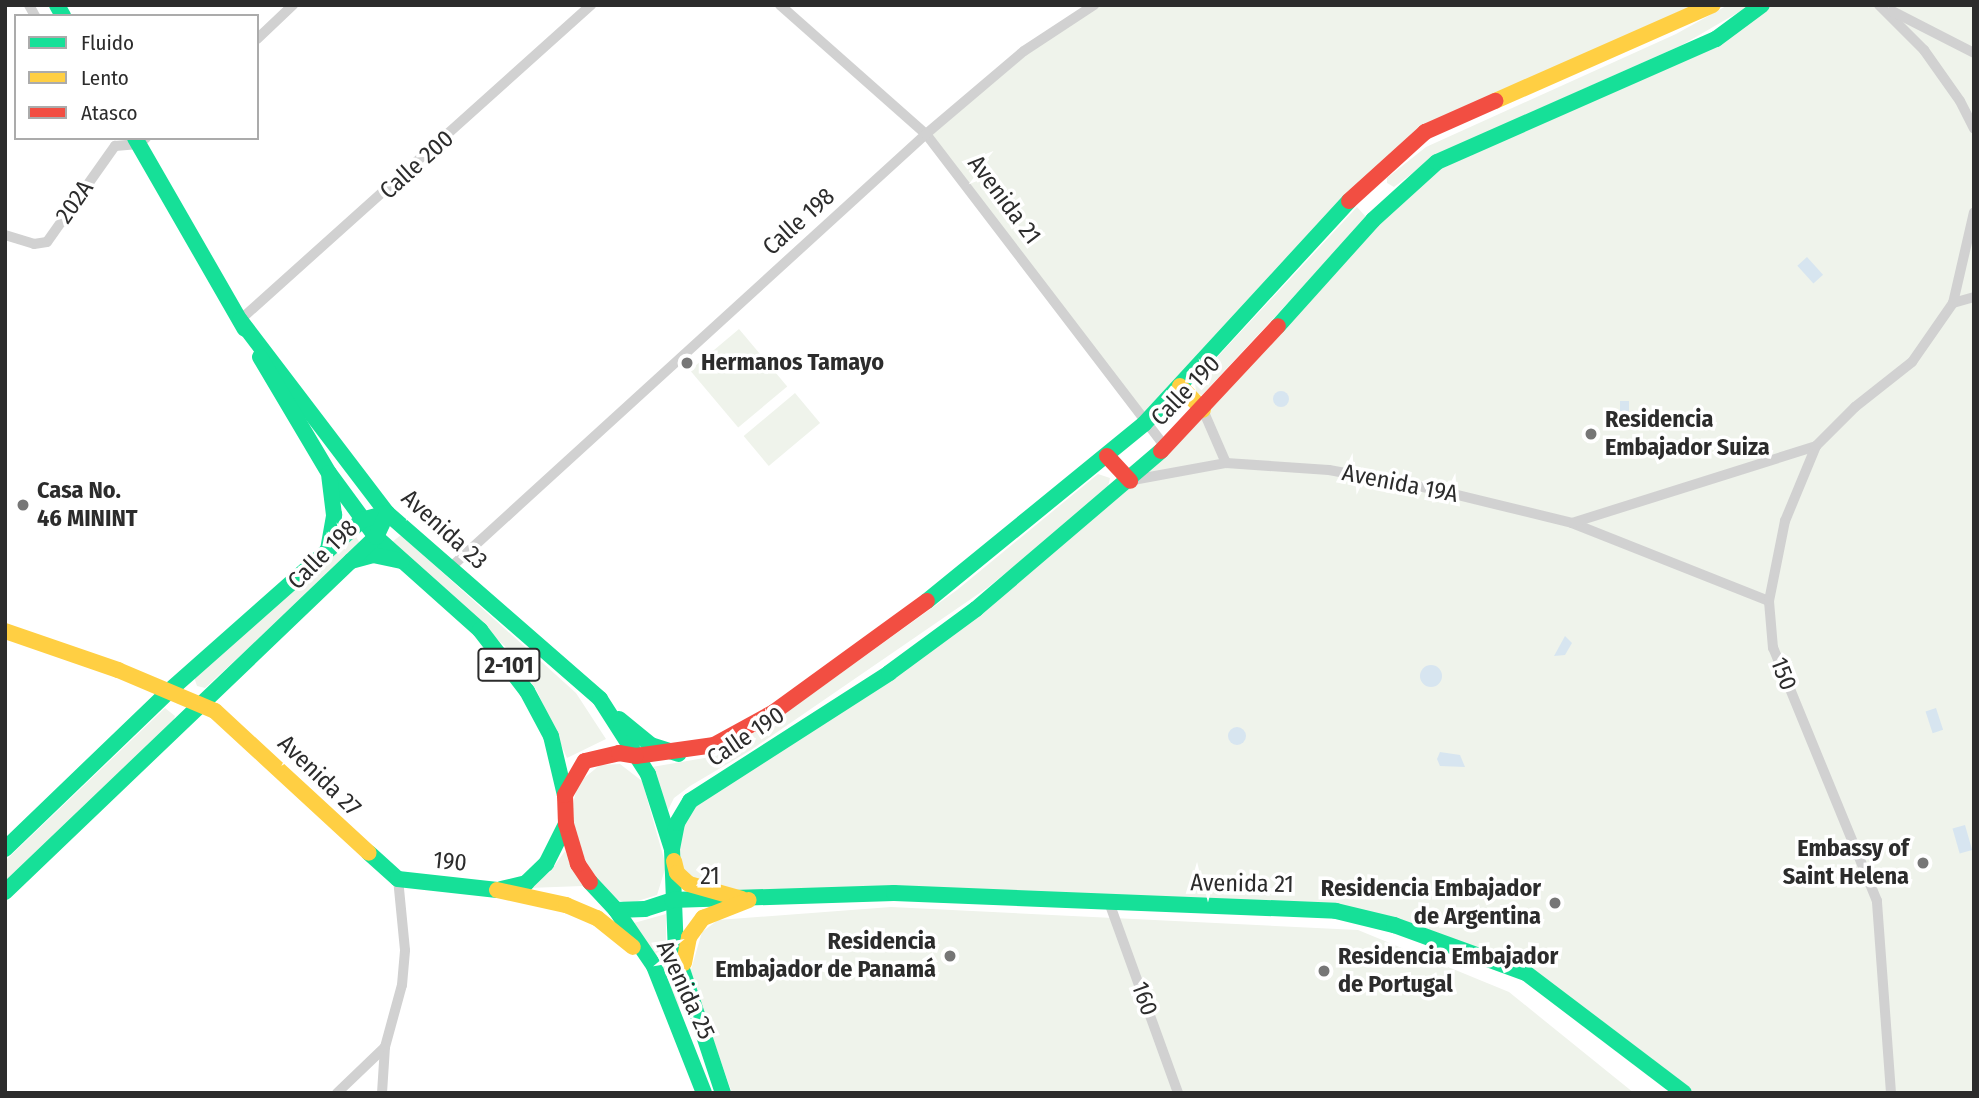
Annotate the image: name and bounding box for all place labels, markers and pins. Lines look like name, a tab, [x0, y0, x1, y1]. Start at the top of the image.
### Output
place label: Hermanos Tamayo	[701, 349, 884, 377]
marker: Hermanos Tamayo	[679, 355, 695, 371]
place label: Residencia Embajador Suiza	[1605, 406, 1770, 462]
marker: Residencia Embajador Suiza	[1583, 426, 1599, 442]
place label: Casa No. 46 MININT	[37, 477, 138, 533]
marker: Casa No. 46 MININT	[15, 497, 31, 513]
place label: Embassy of Saint Helena	[1783, 835, 1909, 891]
marker: Embassy of Saint Helena	[1915, 855, 1931, 871]
place label: Residencia Embajador de Argentina	[1321, 875, 1541, 931]
marker: Residencia Embajador de Argentina	[1547, 895, 1563, 911]
place label: Residencia Embajador de Panamá	[715, 928, 936, 984]
place label: Residencia Embajador de Portugal	[1338, 943, 1558, 999]
marker: Residencia Embajador de Panamá	[942, 948, 958, 964]
marker: Residencia Embajador de Portugal	[1316, 963, 1332, 979]

